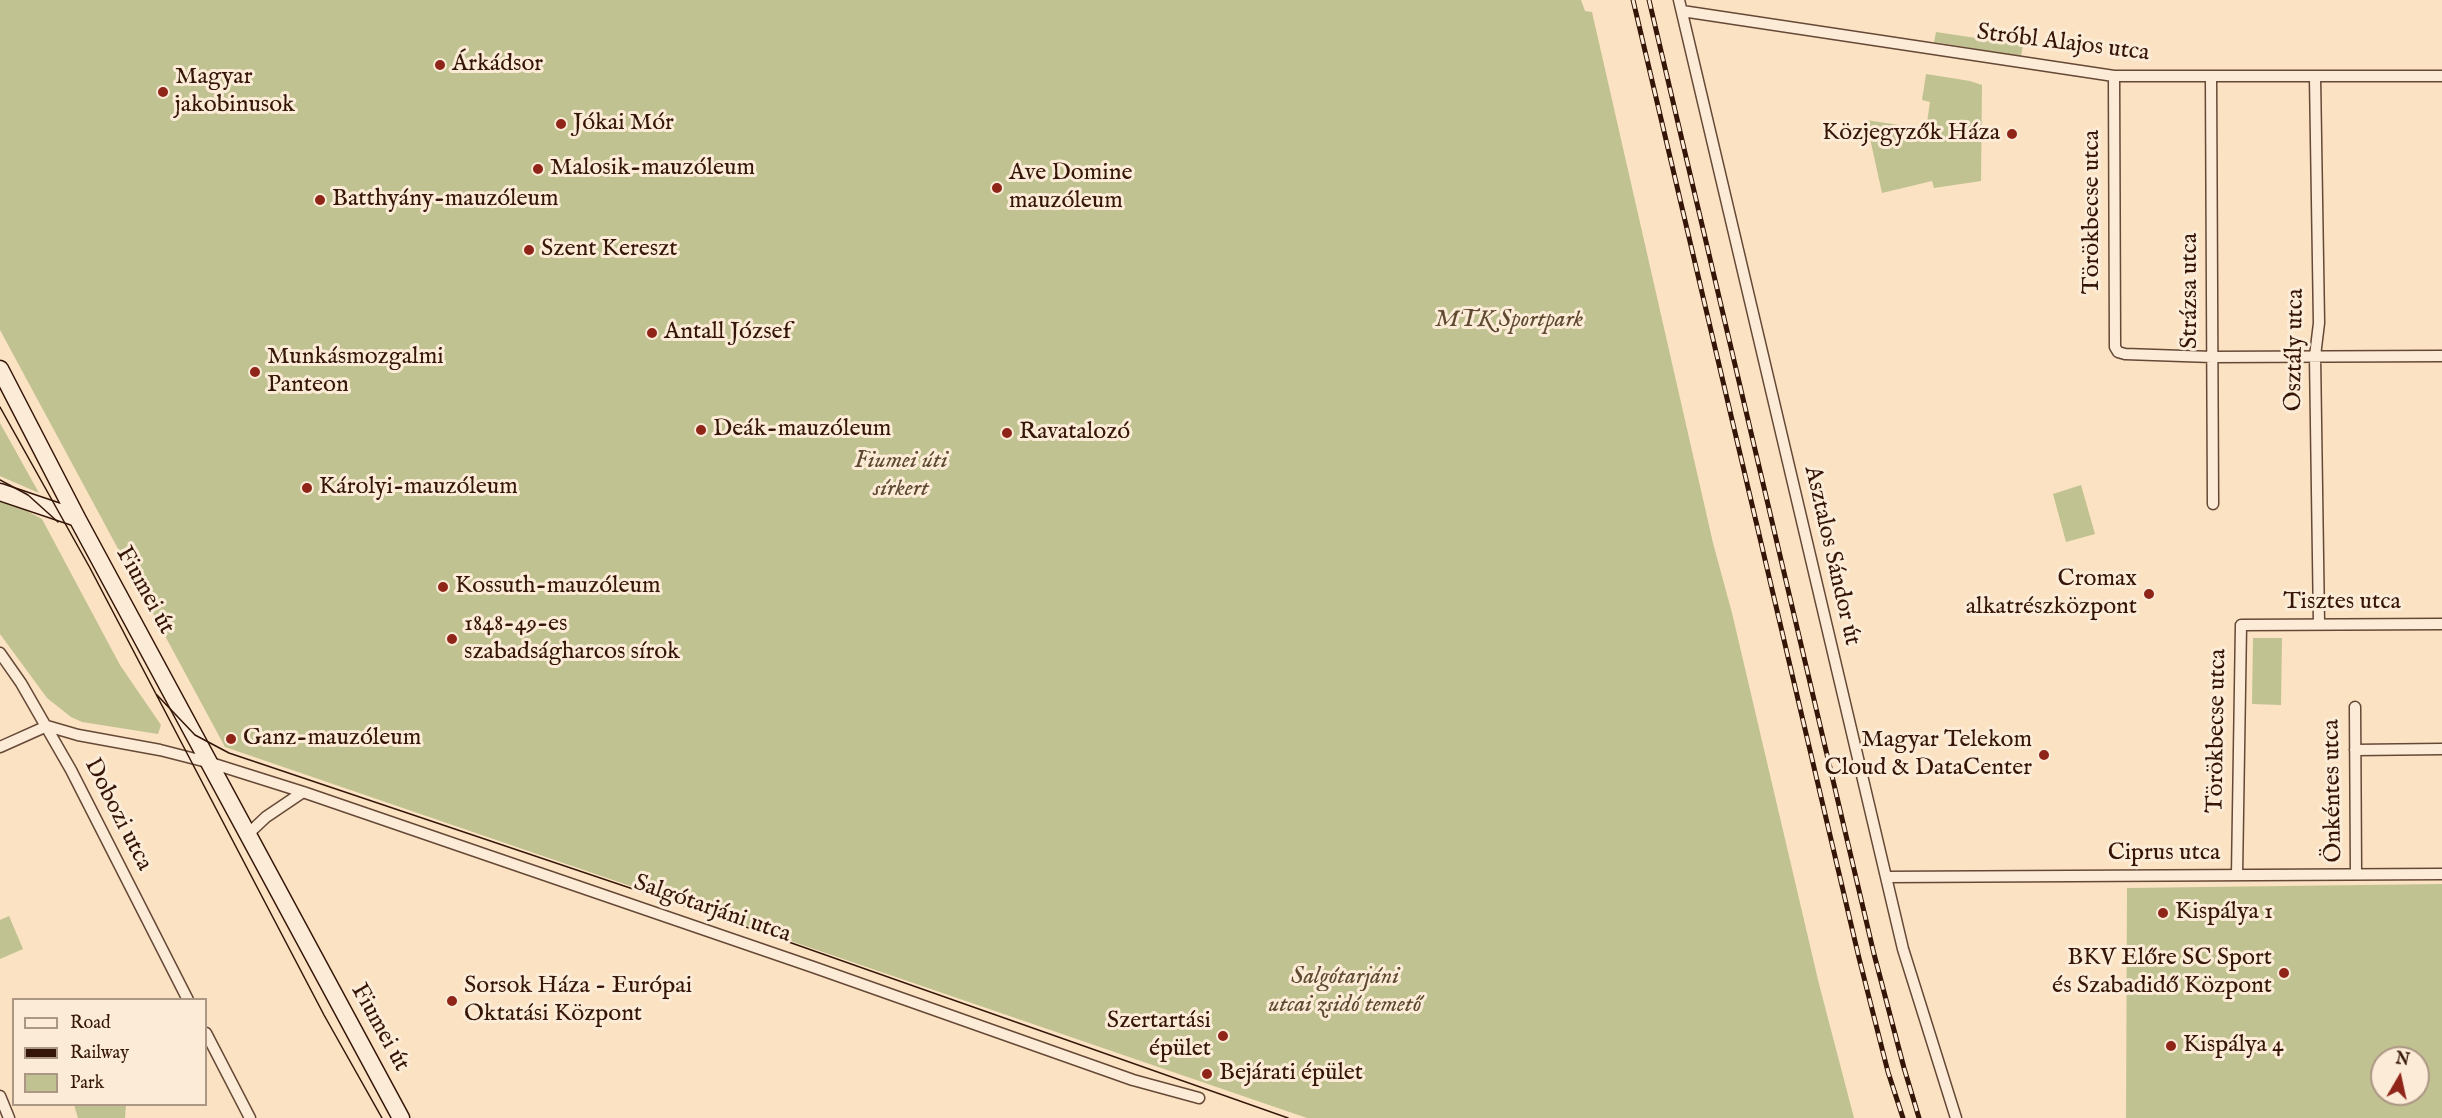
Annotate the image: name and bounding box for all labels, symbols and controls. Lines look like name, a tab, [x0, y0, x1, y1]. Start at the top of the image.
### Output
street label: Stróbl Alajos utca	[1975, 19, 2151, 69]
place label: Árkádsor	[452, 51, 543, 79]
marker: Árkádsor	[433, 58, 447, 72]
place label: Magyar jakobinusok	[175, 64, 295, 120]
marker: Magyar jakobinusok	[156, 85, 170, 99]
place label: Jókai Mór	[573, 110, 674, 138]
marker: Jókai Mór	[554, 117, 568, 131]
place label: Közjegyzők Háza	[1822, 120, 2000, 148]
marker: Közjegyzők Háza	[2005, 127, 2019, 141]
street label: Törökbecse utca	[2079, 130, 2107, 294]
place label: Malosik-mauzóleum	[550, 155, 755, 183]
place label: Ave Domine mauzóleum	[1009, 160, 1132, 216]
marker: Malosik-mauzóleum	[531, 162, 545, 176]
marker: Ave Domine mauzóleum	[990, 181, 1004, 195]
place label: Batthyány-mauzóleum	[332, 186, 559, 214]
marker: Batthyány-mauzóleum	[313, 193, 327, 207]
street label: Strázsa utca	[2177, 233, 2205, 349]
place label: Szent Kereszt	[541, 236, 678, 264]
marker: Szent Kereszt	[522, 243, 536, 257]
street label: Osztály utca	[2281, 288, 2311, 412]
park label: MTK Sportpark	[1435, 307, 1583, 335]
place label: Antall József	[664, 319, 791, 347]
marker: Antall József	[645, 326, 659, 340]
place label: Munkásmozgalmi Panteon	[267, 344, 444, 400]
marker: Munkásmozgalmi Panteon	[248, 365, 262, 379]
place label: Deák-mauzóleum	[713, 416, 891, 444]
place label: Ravatalozó	[1019, 419, 1130, 447]
marker: Deák-mauzóleum	[694, 423, 708, 437]
marker: Ravatalozó	[1000, 426, 1014, 440]
park label: Fiumei úti sírkert	[854, 448, 948, 504]
street label: Asztalos Sándor út	[1796, 463, 1866, 649]
place label: Károlyi-mauzóleum	[319, 474, 518, 502]
marker: Károlyi-mauzóleum	[300, 481, 314, 495]
street label: Fiumei út	[108, 542, 180, 640]
place label: Cromax alkatrészközpont	[1966, 566, 2137, 622]
place label: Kossuth-mauzóleum	[455, 573, 660, 601]
marker: Kossuth-mauzóleum	[436, 580, 450, 594]
marker: Cromax alkatrészközpont	[2142, 587, 2156, 601]
street label: Tisztes utca	[2283, 589, 2401, 617]
place label: 1848-49-es szabadságharcos sírok	[464, 611, 680, 667]
marker: 1848-49-es szabadságharcos sírok	[445, 632, 459, 646]
street label: Törökbecse utca	[2202, 649, 2234, 813]
street label: Önkéntes utca	[2318, 719, 2350, 863]
place label: Ganz-mauzóleum	[243, 725, 421, 753]
place label: Magyar Telekom Cloud & DataCenter	[1825, 727, 2032, 783]
marker: Ganz-mauzóleum	[224, 732, 238, 746]
marker: Magyar Telekom Cloud & DataCenter	[2037, 748, 2051, 762]
street label: Dobozi utca	[76, 754, 158, 876]
street label: Ciprus utca	[2108, 840, 2220, 868]
street label: Salgótarjáni utca	[630, 870, 794, 950]
place label: Kispálya 1	[2175, 899, 2273, 927]
marker: Kispálya 1	[2156, 906, 2170, 920]
place label: BKV Előre SC Sport és Szabadidő Központ	[2052, 945, 2272, 1001]
park label: Salgótarjáni utcai zsidó temető	[1268, 964, 1422, 1020]
marker: BKV Előre SC Sport és Szabadidő Központ	[2277, 966, 2291, 980]
place label: Sorsok Háza - Európai Oktatási Központ	[464, 973, 692, 1029]
street label: Fiumei út	[343, 979, 415, 1077]
marker: Sorsok Háza - Európai Oktatási Központ	[445, 994, 459, 1008]
legend	[12, 998, 207, 1106]
place label: Szertartási épület	[1107, 1008, 1211, 1064]
text: Road	[70, 1012, 111, 1035]
marker: Szertartási épület	[1216, 1029, 1230, 1043]
place label: Kispálya 4	[2183, 1032, 2284, 1060]
marker: Kispálya 4	[2164, 1039, 2178, 1053]
text: Railway	[70, 1042, 129, 1065]
north arrow	[2370, 1046, 2430, 1106]
text: N	[2394, 1049, 2411, 1071]
place label: Bejárati épület	[1219, 1060, 1363, 1088]
marker: Bejárati épület	[1200, 1067, 1214, 1081]
text: Park	[70, 1072, 104, 1095]

